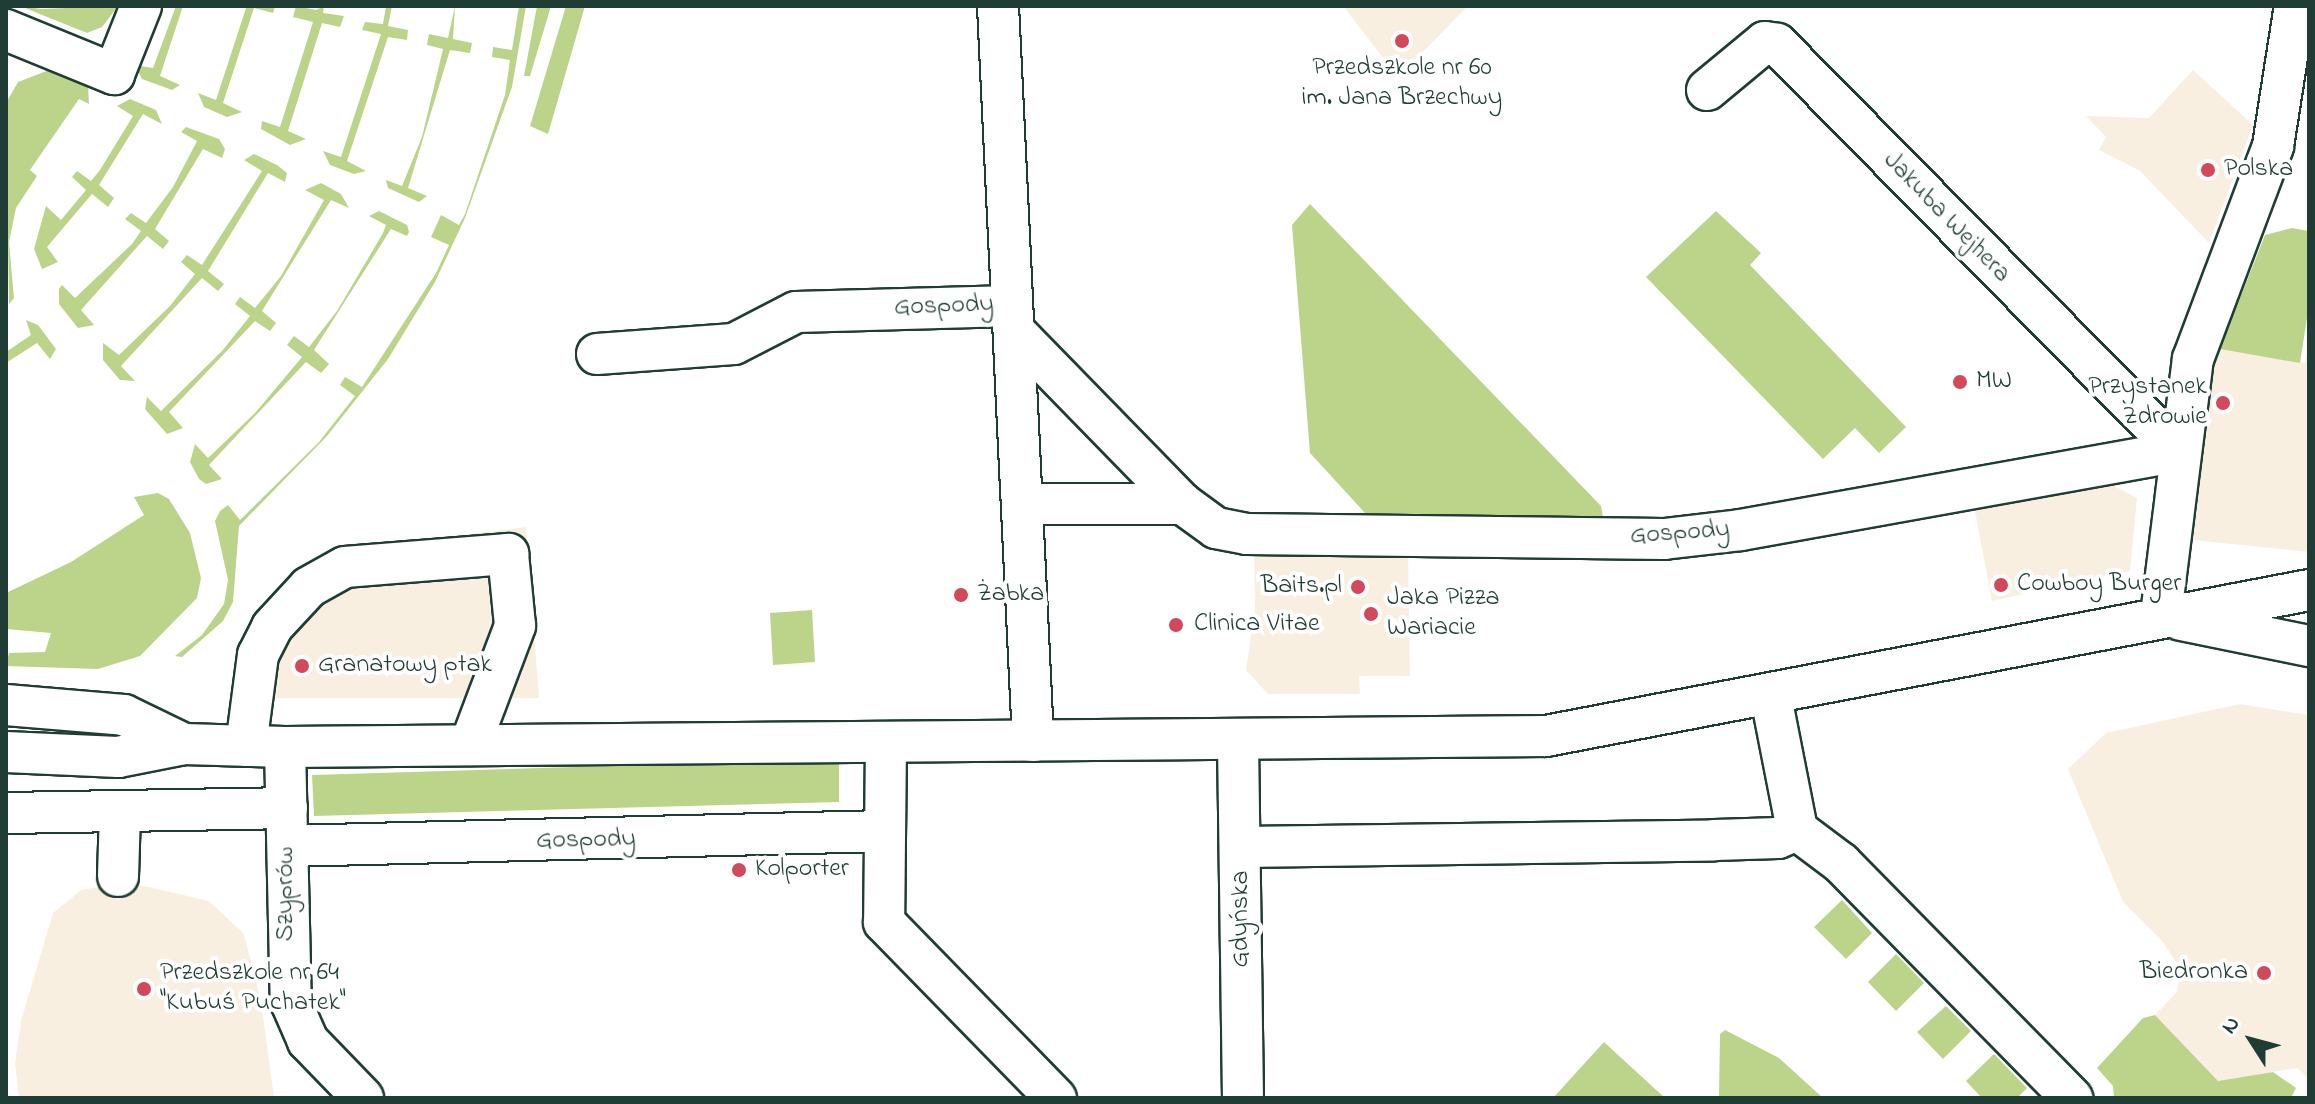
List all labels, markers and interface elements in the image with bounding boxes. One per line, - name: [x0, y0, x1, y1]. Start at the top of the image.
- marker: Przedszkole nr 60 im. Jana Brzechwy: [1393, 32, 1411, 50]
- place label: Przedszkole nr 60 im. Jana Brzechwy: [1302, 53, 1502, 114]
- street label: Jakuba Wejhera: [1876, 146, 2016, 290]
- place label: Polska: [2224, 154, 2293, 186]
- marker: Polska: [2199, 161, 2217, 179]
- street label: Gospody: [894, 290, 994, 324]
- place label: MW: [1976, 366, 2012, 398]
- place label: Przystanek Zdrowie: [2088, 372, 2207, 434]
- marker: MW: [1951, 373, 1969, 391]
- marker: Przystanek Zdrowie: [2214, 394, 2232, 412]
- street label: Gospody: [1629, 515, 1731, 553]
- place label: Cowboy Burger: [2017, 569, 2181, 601]
- place label: Baits.pl: [1261, 571, 1342, 603]
- marker: Cowboy Burger: [1992, 576, 2010, 594]
- marker: Baits.pl: [1349, 578, 1367, 596]
- place label: Żabka: [977, 579, 1044, 611]
- place label: Jaka Pizza Wariacie: [1387, 583, 1500, 644]
- marker: Żabka: [952, 586, 970, 604]
- marker: Jaka Pizza Wariacie: [1362, 605, 1380, 623]
- place label: Clinica Vitae: [1194, 609, 1320, 641]
- marker: Clinica Vitae: [1165, 614, 1187, 636]
- place label: Granatowy ptak: [318, 650, 492, 682]
- marker: Granatowy ptak: [293, 657, 311, 675]
- street label: Gospody: [536, 825, 636, 857]
- street label: Szyprów: [271, 847, 303, 941]
- place label: Kolporter: [755, 854, 849, 886]
- marker: Kolporter: [730, 861, 748, 879]
- street label: Gdyńska: [1226, 871, 1258, 967]
- place label: Biedronka: [2140, 957, 2248, 989]
- place label: Przedszkole nr 64 "Kubuś Puchatek": [160, 958, 346, 1020]
- marker: Biedronka: [2255, 964, 2273, 982]
- marker: Przedszkole nr 64 "Kubuś Puchatek": [135, 980, 153, 998]
- north arrow: [2211, 1000, 2291, 1080]
- text: N: [2214, 1010, 2249, 1041]

